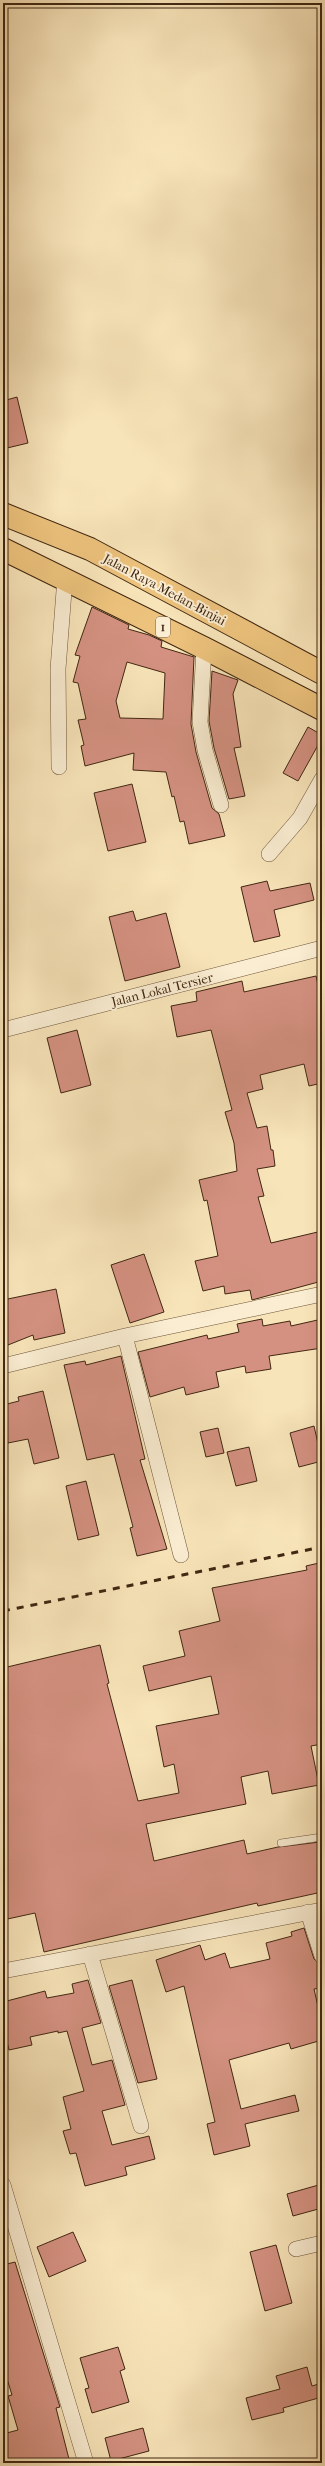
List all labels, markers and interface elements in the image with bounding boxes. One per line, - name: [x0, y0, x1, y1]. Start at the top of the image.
- street label: Jalan Raya Medan-Binjai: [100, 550, 229, 628]
- road number: 1: [156, 617, 170, 637]
- street label: Jalan Lokal Tersier: [109, 969, 215, 1010]

